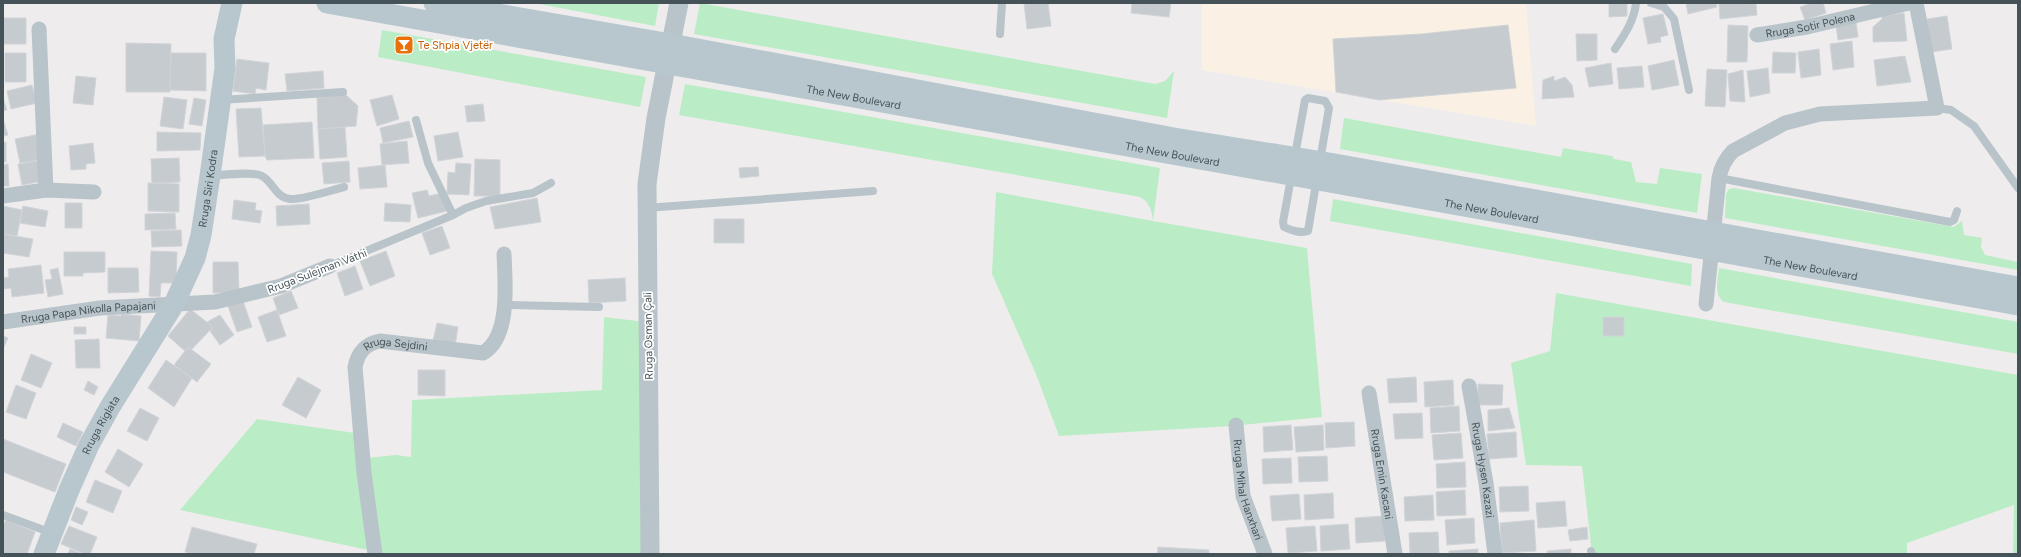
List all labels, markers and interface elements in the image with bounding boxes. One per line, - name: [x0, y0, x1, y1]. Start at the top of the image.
- street label: Rruga Sotir Polena: [1765, 10, 1856, 41]
- bar icon: Te Shpia Vjetër: [393, 34, 415, 56]
- place label: Te Shpia Vjetër: [418, 39, 493, 52]
- street label: The New Boulevard: [805, 83, 902, 112]
- street label: The New Boulevard: [1124, 140, 1221, 169]
- street label: Rruga Siri Kodra: [196, 149, 221, 228]
- street label: The New Boulevard: [1443, 197, 1540, 226]
- street label: Rruga Sulejman Vathi: [266, 247, 369, 296]
- street label: The New Boulevard: [1762, 254, 1859, 283]
- street label: Rruga Osman Çali: [641, 292, 656, 380]
- street label: Rruga Papa Nikolla Papajani: [20, 299, 156, 326]
- street label: Rruga Sejdini: [361, 335, 428, 354]
- street label: Rruga Riglata: [80, 393, 122, 457]
- street label: Rruga Hysen Kazazi: [1468, 421, 1496, 519]
- street label: Rruga Emin Kacani: [1368, 428, 1395, 520]
- street label: Rruga Mihal Hanxhari: [1230, 439, 1265, 542]

